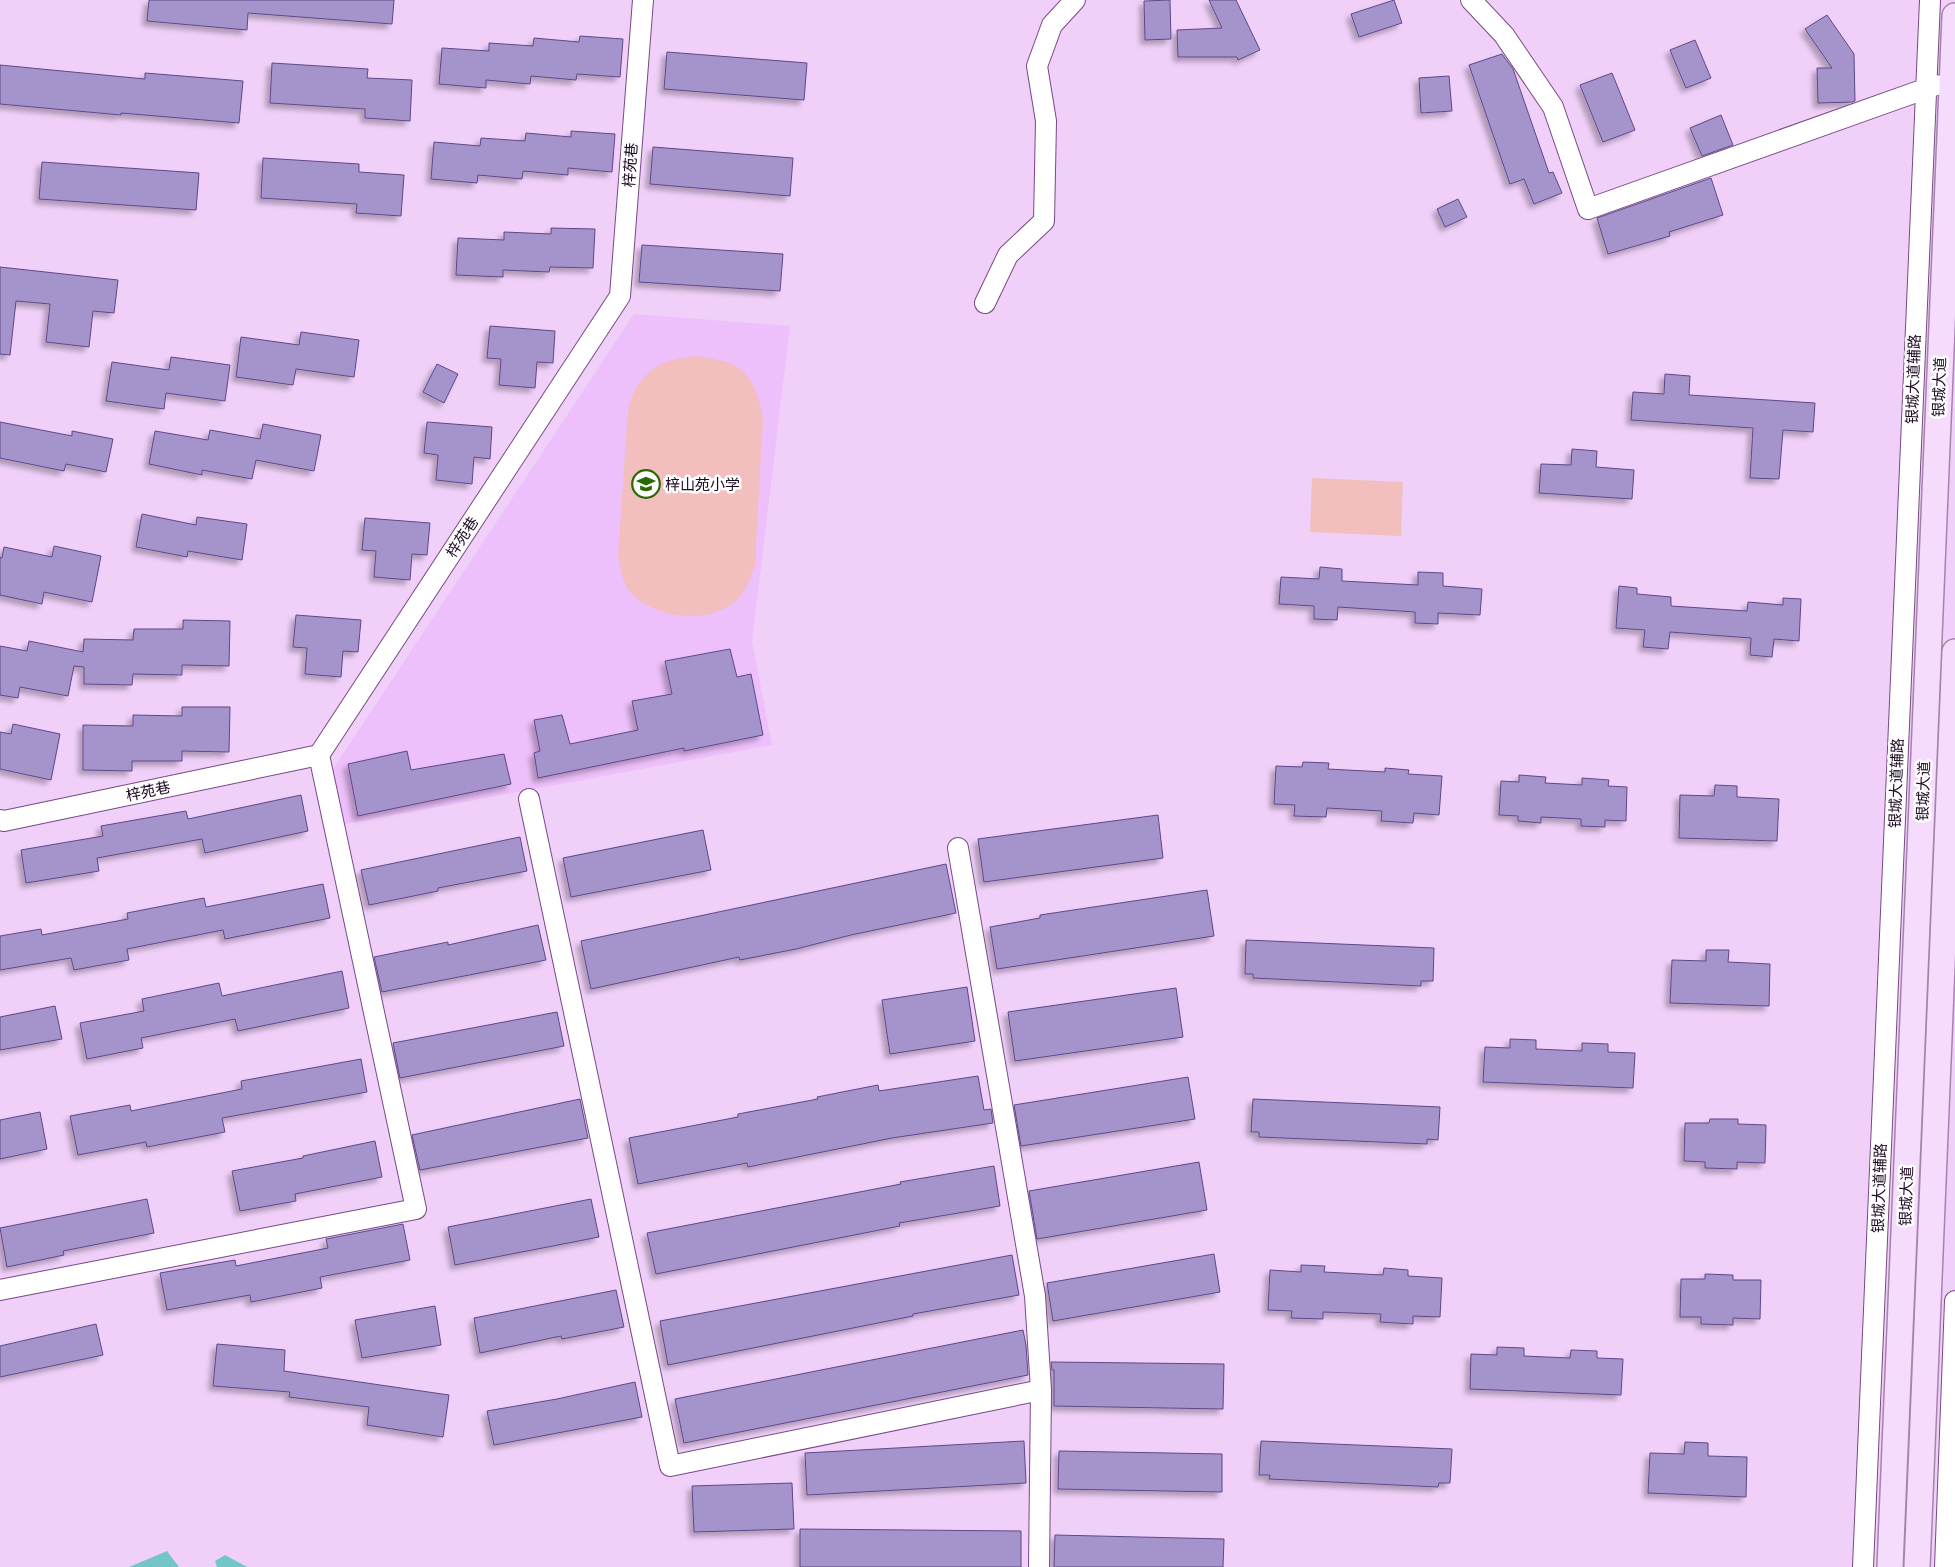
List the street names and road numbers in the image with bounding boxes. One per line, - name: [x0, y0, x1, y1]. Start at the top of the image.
- street label: 梓苑巷: [619, 142, 641, 188]
- street label: 银城大道辅路: [1902, 334, 1924, 424]
- street label: 银城大道: [1928, 357, 1950, 417]
- street label: 梓苑巷: [442, 513, 482, 561]
- street label: 银城大道辅路: [1885, 738, 1907, 828]
- street label: 银城大道: [1912, 761, 1934, 821]
- street label: 梓苑巷: [124, 777, 172, 805]
- street label: 银城大道辅路: [1868, 1143, 1890, 1233]
- street label: 银城大道: [1895, 1166, 1917, 1226]

